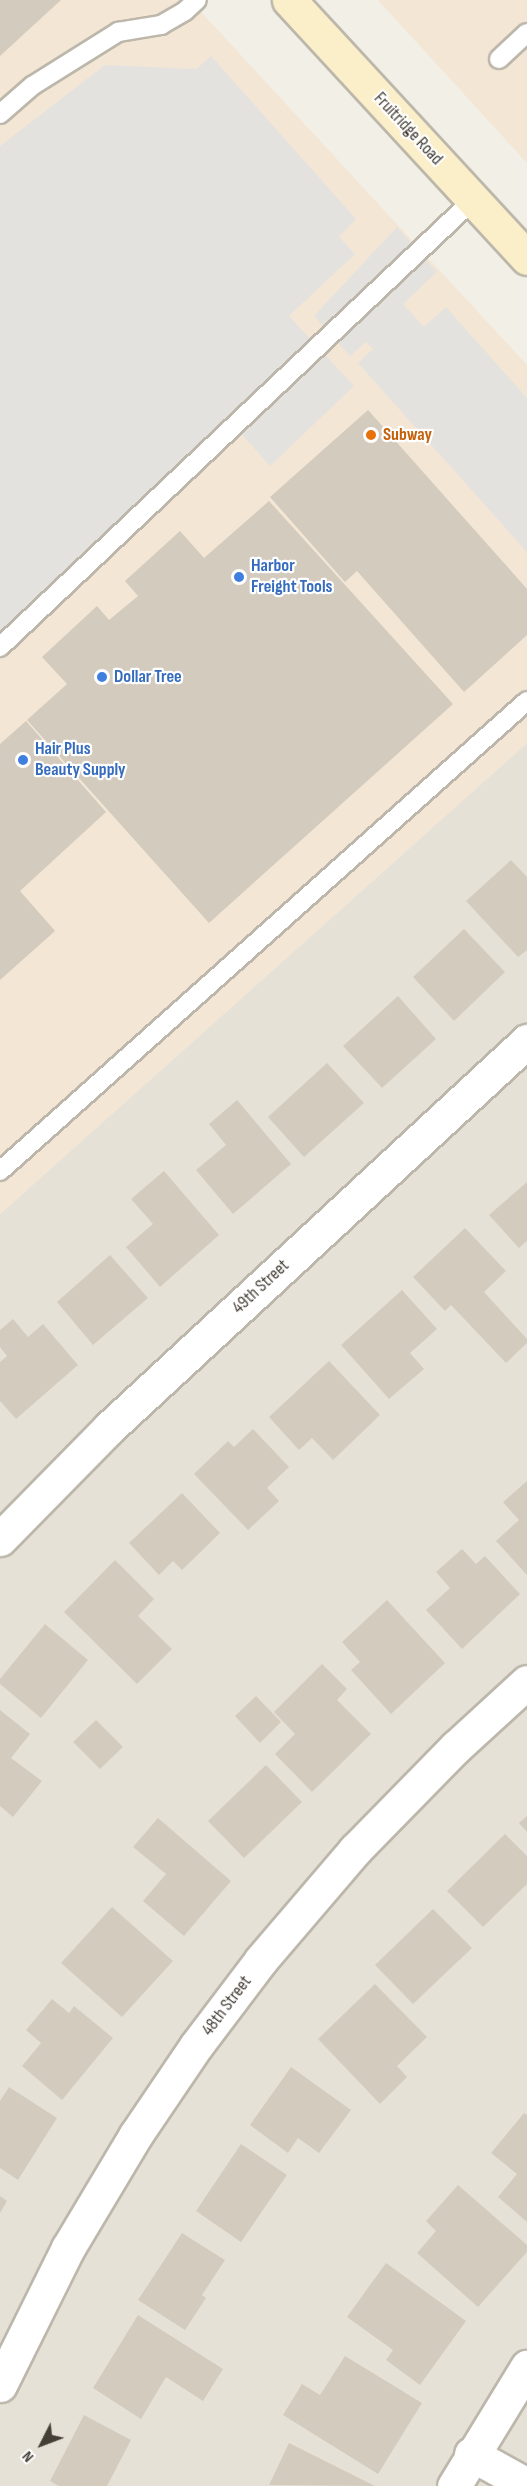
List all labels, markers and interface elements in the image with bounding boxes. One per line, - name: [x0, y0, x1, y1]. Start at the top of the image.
- street label: Fruitridge Road: [369, 88, 447, 170]
- place label: Subway: [383, 424, 432, 446]
- marker: Subway: [364, 428, 378, 442]
- place label: Harbor Freight Tools: [251, 556, 332, 598]
- marker: Harbor Freight Tools: [232, 570, 246, 584]
- place label: Dollar Tree: [114, 666, 182, 688]
- marker: Dollar Tree: [95, 670, 109, 684]
- place label: Hair Plus Beauty Supply: [35, 739, 126, 782]
- marker: Hair Plus Beauty Supply: [16, 753, 30, 767]
- street label: 49th Street: [228, 1255, 294, 1319]
- street label: 48th Street: [197, 1972, 257, 2040]
- north arrow: [12, 2414, 72, 2474]
- text: N: [18, 2447, 38, 2466]

